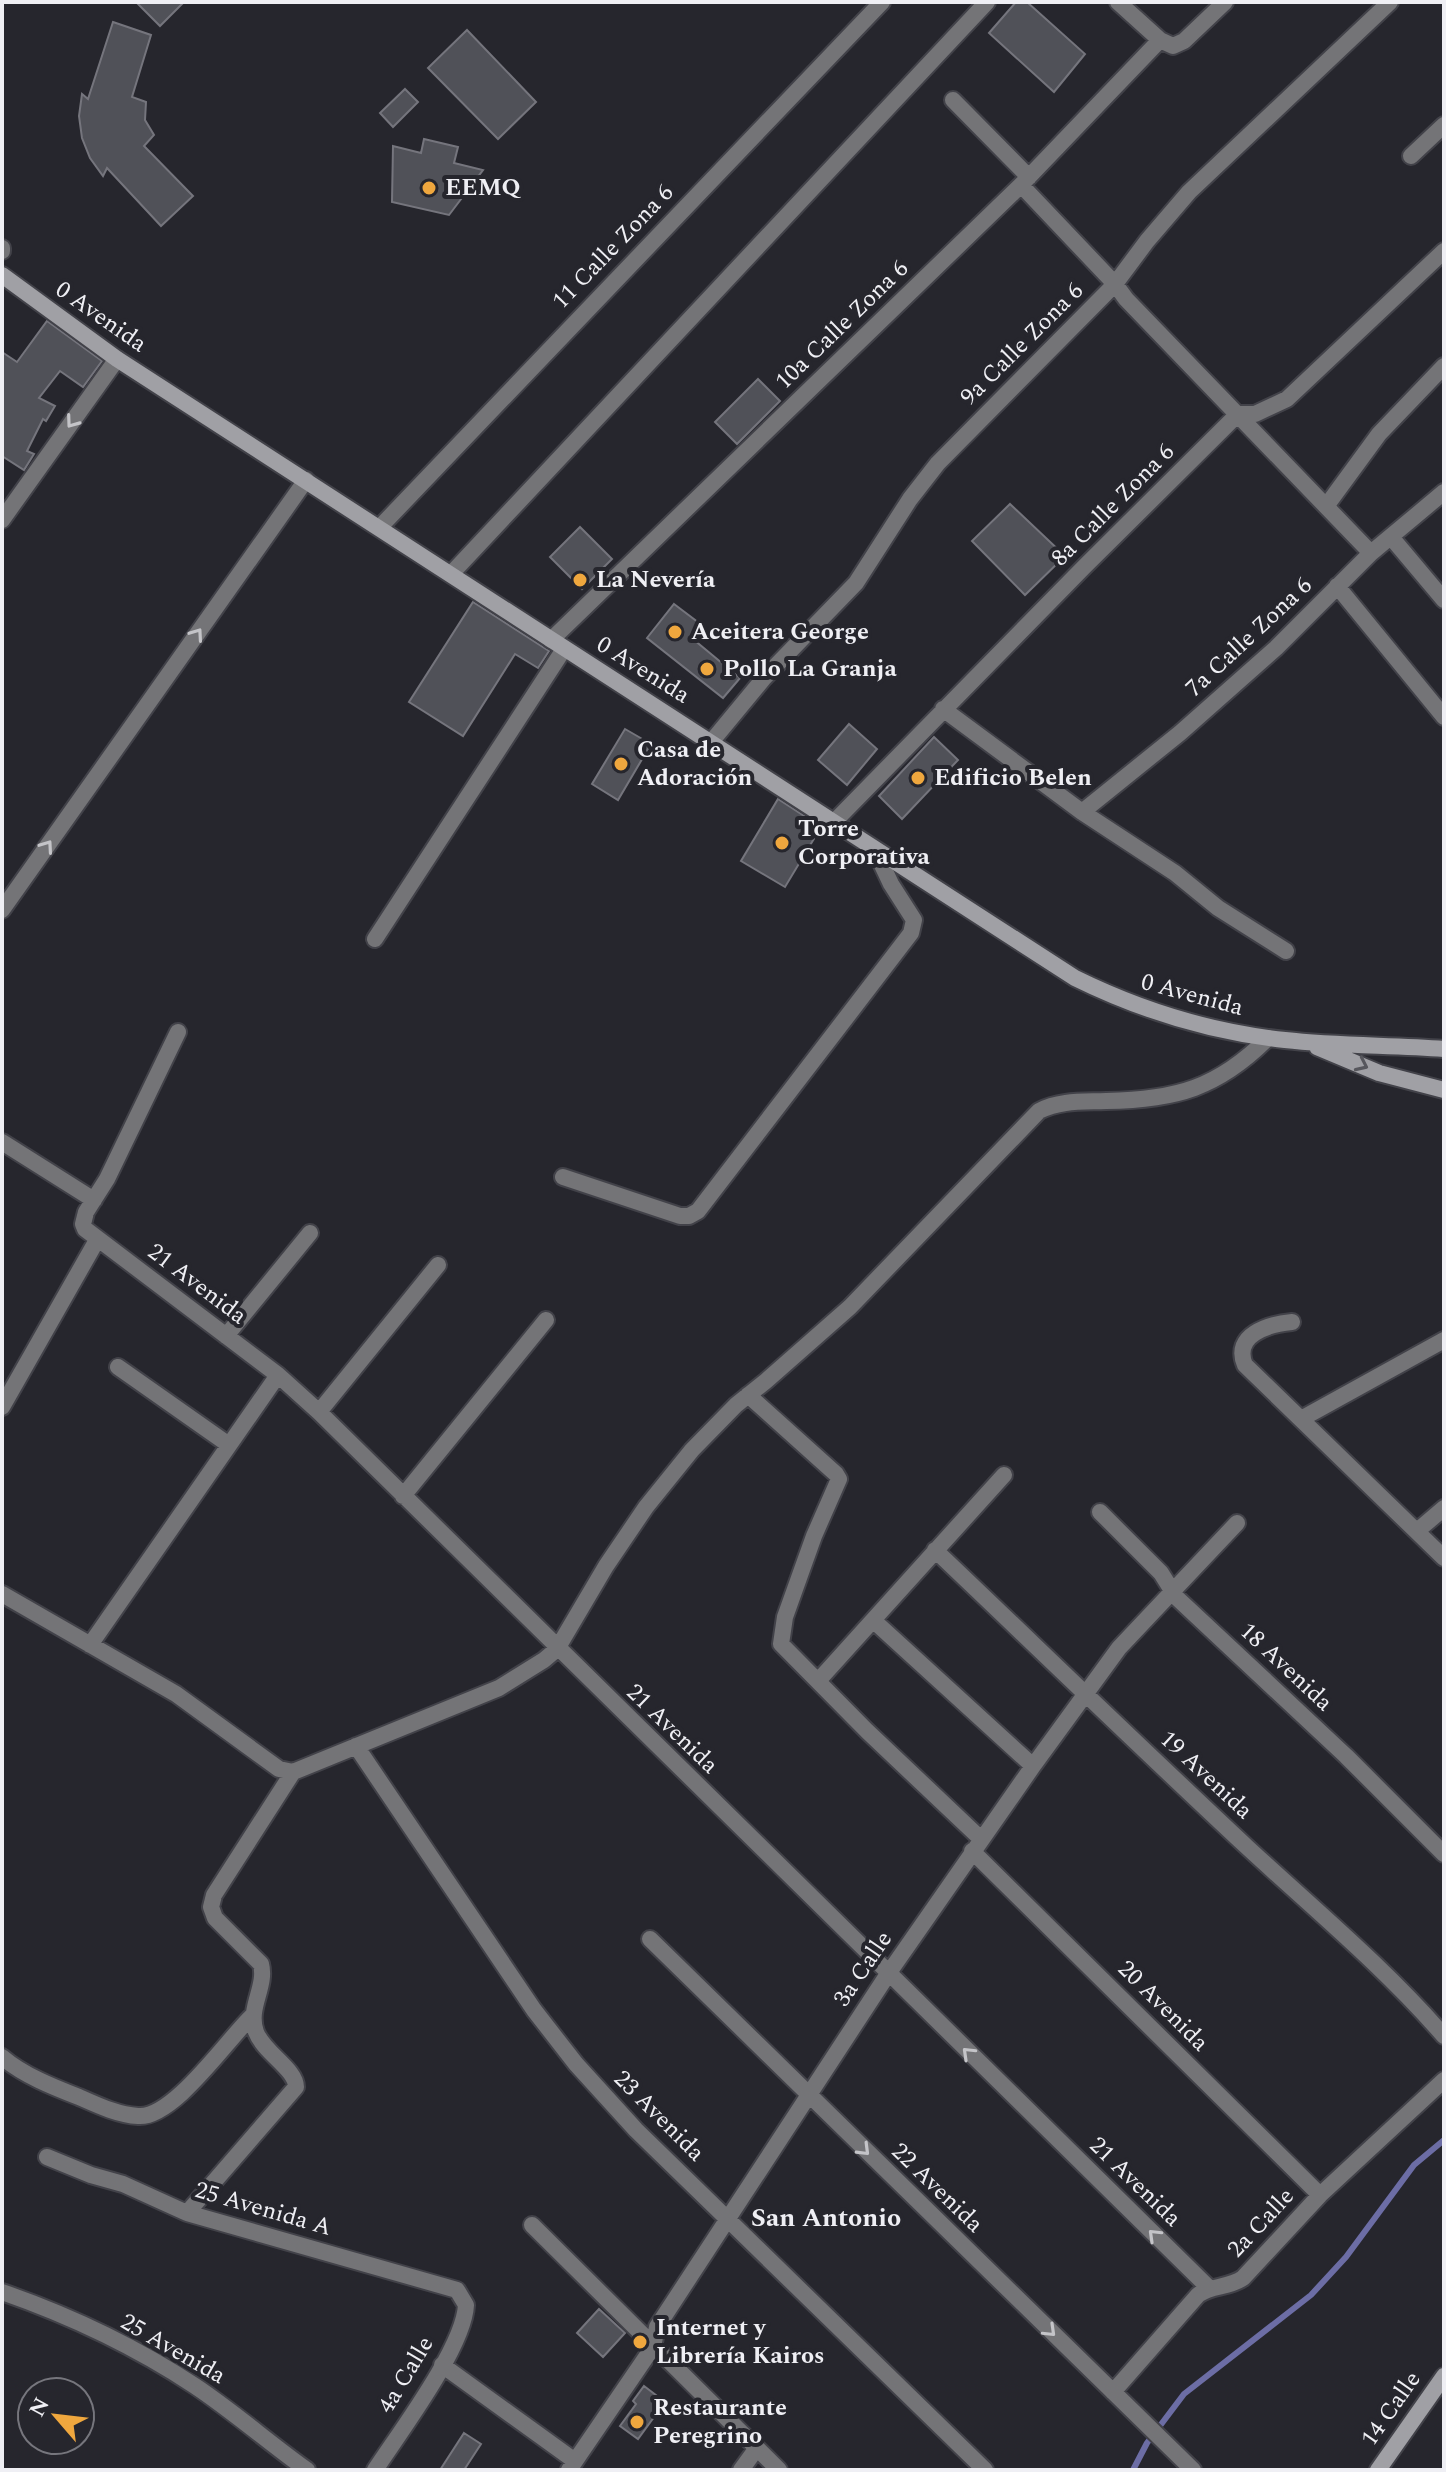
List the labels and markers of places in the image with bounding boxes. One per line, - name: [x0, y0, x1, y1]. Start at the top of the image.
- place label: EEMQ: [445, 170, 522, 206]
- marker: EEMQ: [420, 179, 438, 197]
- place label: La Nevería: [596, 562, 716, 598]
- marker: La Nevería: [571, 571, 589, 589]
- place label: Aceitera George: [691, 614, 869, 650]
- marker: Aceitera George: [666, 623, 684, 641]
- place label: Pollo La Granja: [723, 651, 897, 687]
- marker: Pollo La Granja: [698, 660, 716, 678]
- place label: Casa de Adoración: [637, 732, 753, 796]
- marker: Casa de Adoración: [612, 755, 630, 773]
- place label: Edificio Belen: [934, 760, 1092, 796]
- marker: Edificio Belen: [909, 769, 927, 787]
- place label: Torre Corporativa: [798, 811, 930, 875]
- marker: Torre Corporativa: [773, 834, 791, 852]
- place label: Internet y Librería Kairos: [656, 2310, 825, 2374]
- marker: Internet y Librería Kairos: [631, 2333, 649, 2351]
- place label: Restaurante Peregrino: [653, 2390, 787, 2454]
- marker: Restaurante Peregrino: [628, 2413, 646, 2431]

